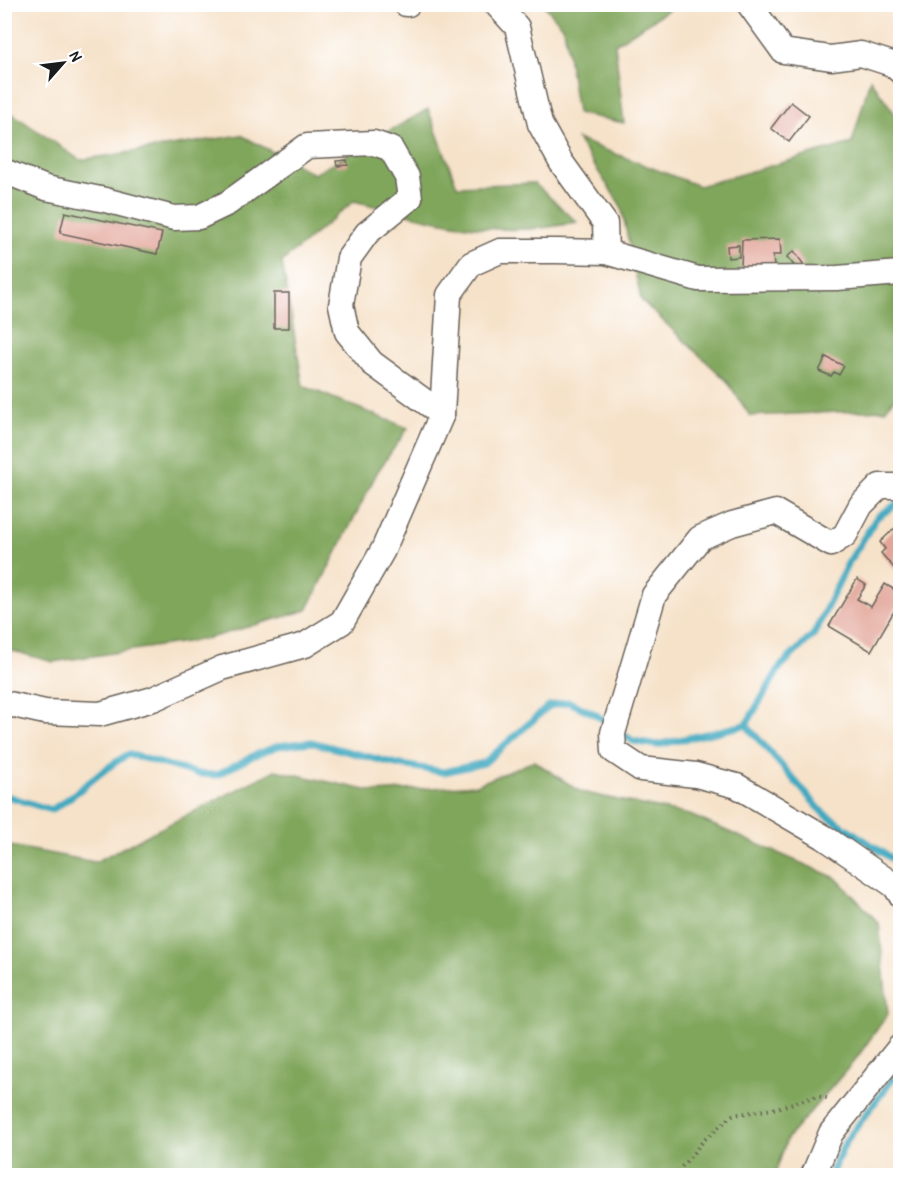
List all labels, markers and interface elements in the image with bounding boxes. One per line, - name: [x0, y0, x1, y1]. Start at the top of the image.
- north arrow: [33, 33, 93, 93]
- text: N: [65, 47, 88, 65]

